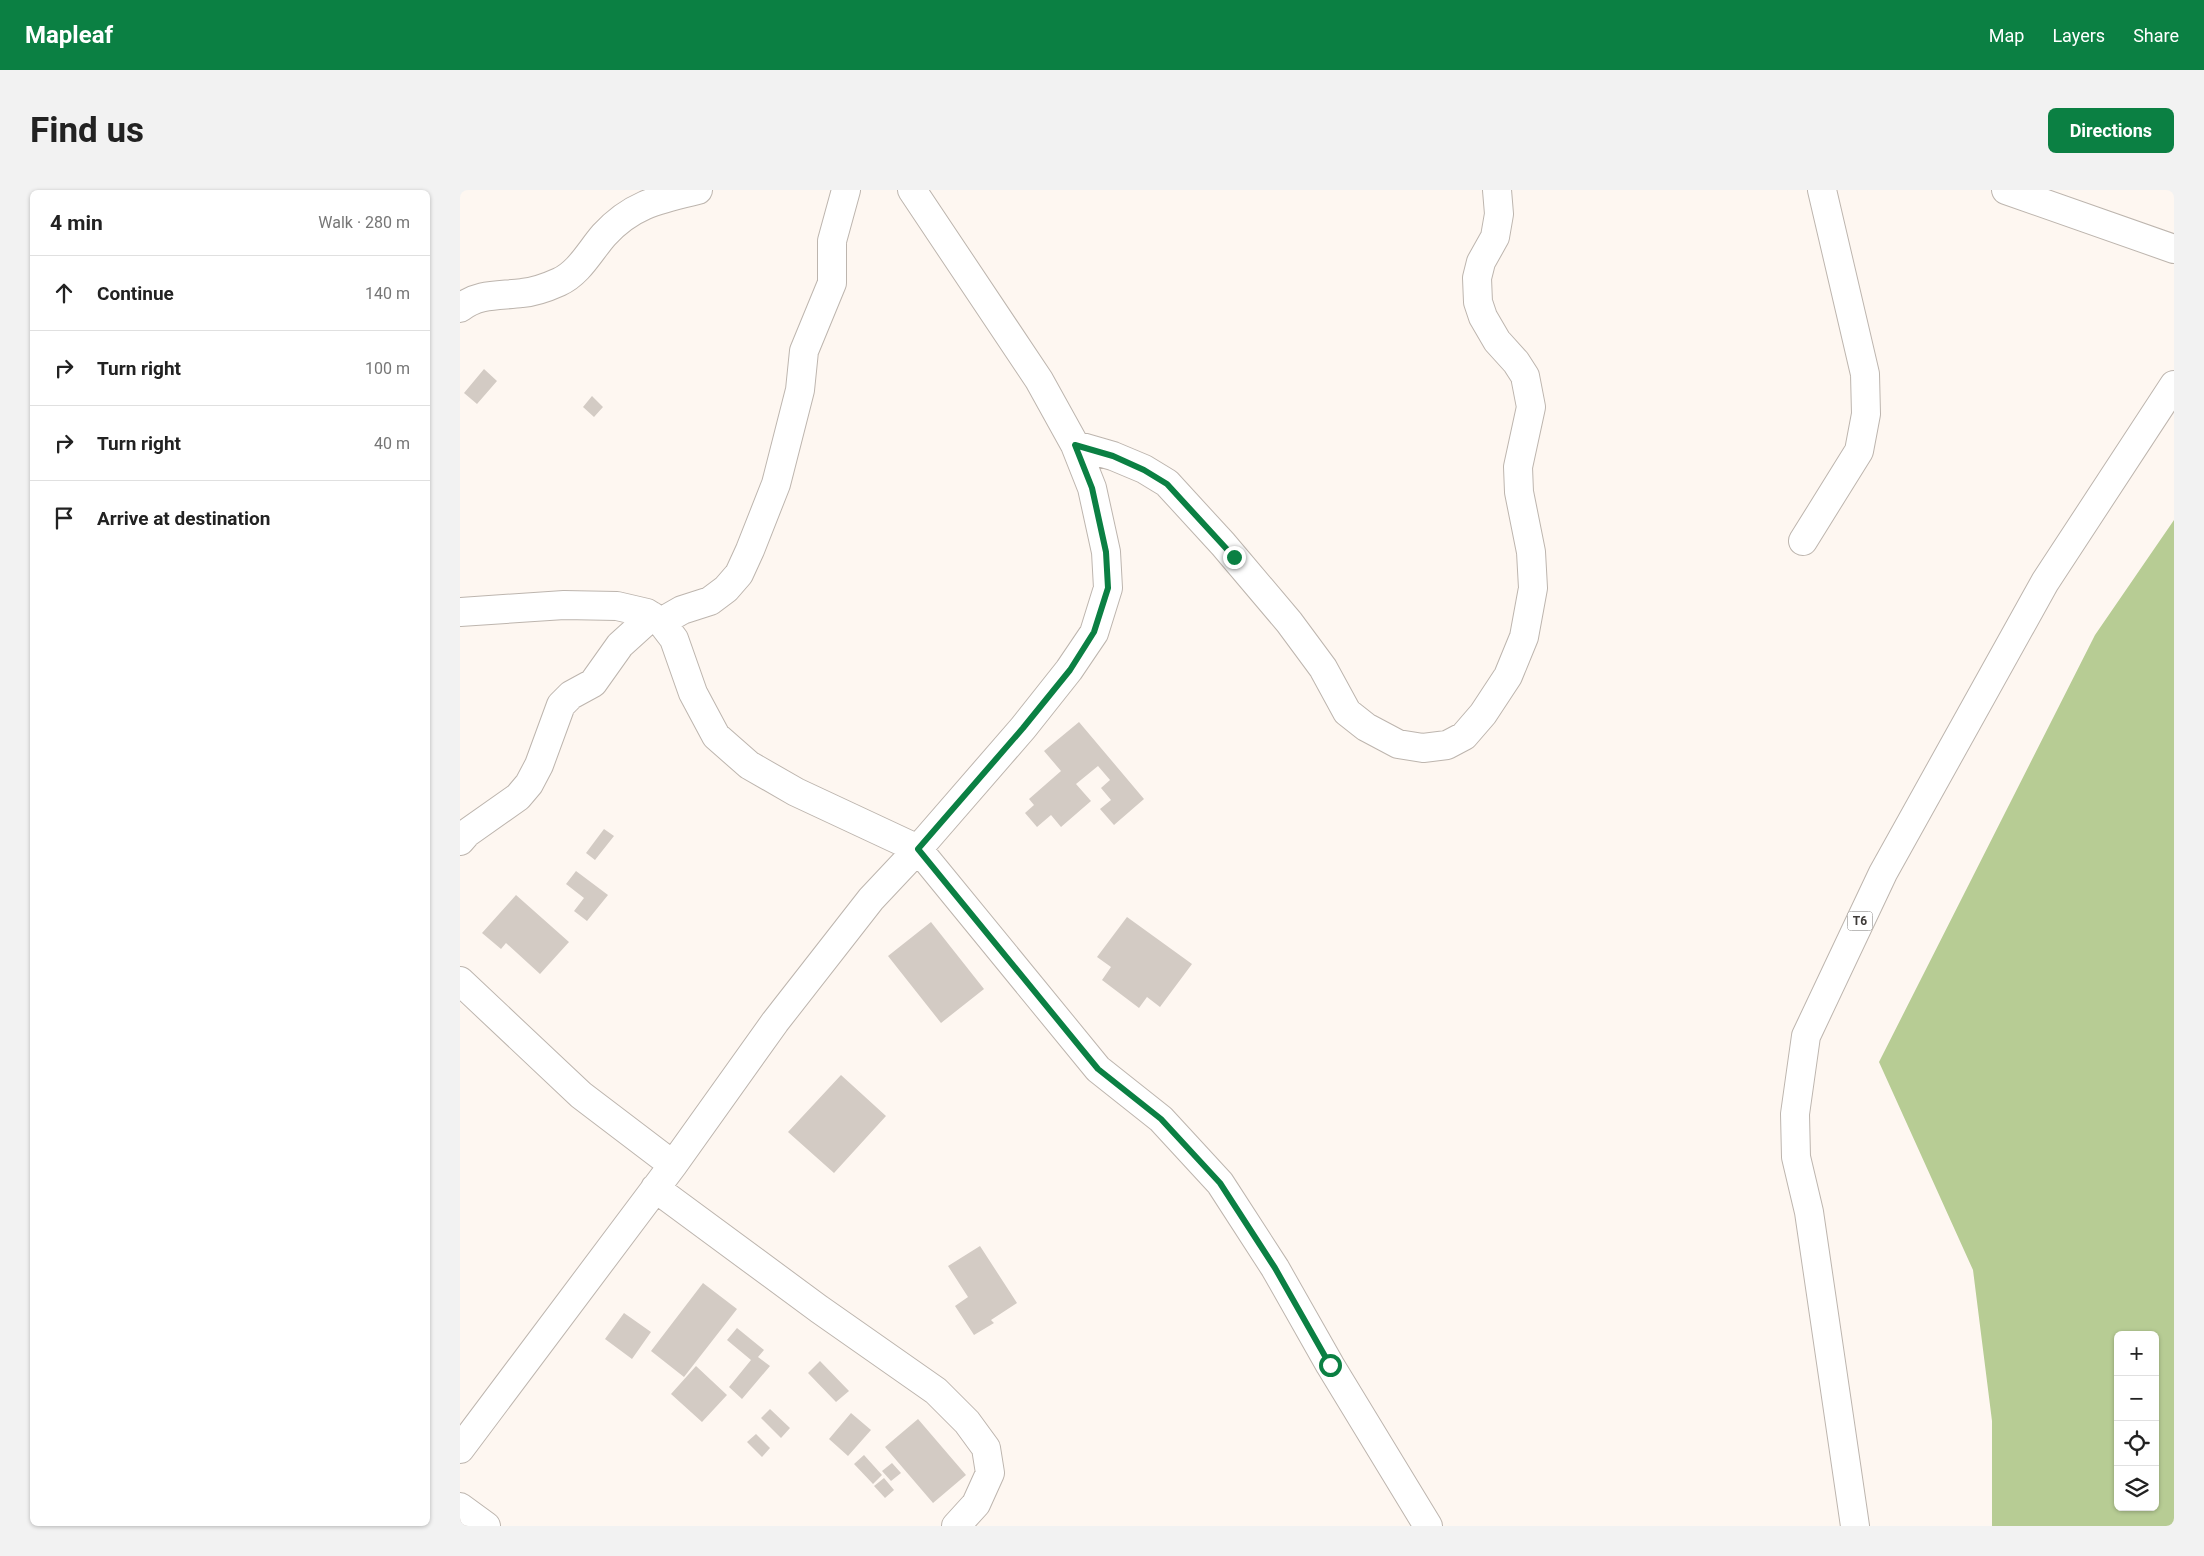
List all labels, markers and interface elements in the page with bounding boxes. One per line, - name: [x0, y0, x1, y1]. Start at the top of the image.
- text: Mapleaf: [25, 21, 113, 49]
- text: Map: [1989, 25, 2024, 46]
- text: Layers: [2052, 25, 2105, 46]
- text: Share: [2133, 25, 2179, 46]
- button: Directions: [2048, 108, 2174, 153]
- text: Find us: [30, 110, 144, 151]
- text: 4 min: [50, 211, 103, 235]
- text: Walk · 280 m: [318, 213, 410, 232]
- icon: ahead: [50, 279, 78, 307]
- text: Continue: [97, 282, 174, 305]
- text: 140 m: [365, 284, 410, 303]
- icon: right: [50, 354, 78, 382]
- text: Turn right: [97, 357, 181, 380]
- text: 100 m: [365, 359, 410, 378]
- icon: right: [50, 429, 78, 457]
- text: Turn right: [97, 432, 181, 455]
- text: 40 m: [374, 434, 410, 453]
- icon: arrive: [50, 504, 78, 532]
- text: Arrive at destination: [97, 507, 270, 530]
- route end: [1223, 546, 1246, 569]
- road number: T6: [1848, 911, 1872, 930]
- map controls: [2114, 1331, 2159, 1511]
- button: +: [2114, 1331, 2159, 1376]
- route start: [1319, 1354, 1342, 1377]
- button: −: [2114, 1376, 2159, 1421]
- button: locate: [2114, 1421, 2159, 1466]
- button: layers: [2114, 1466, 2159, 1511]

